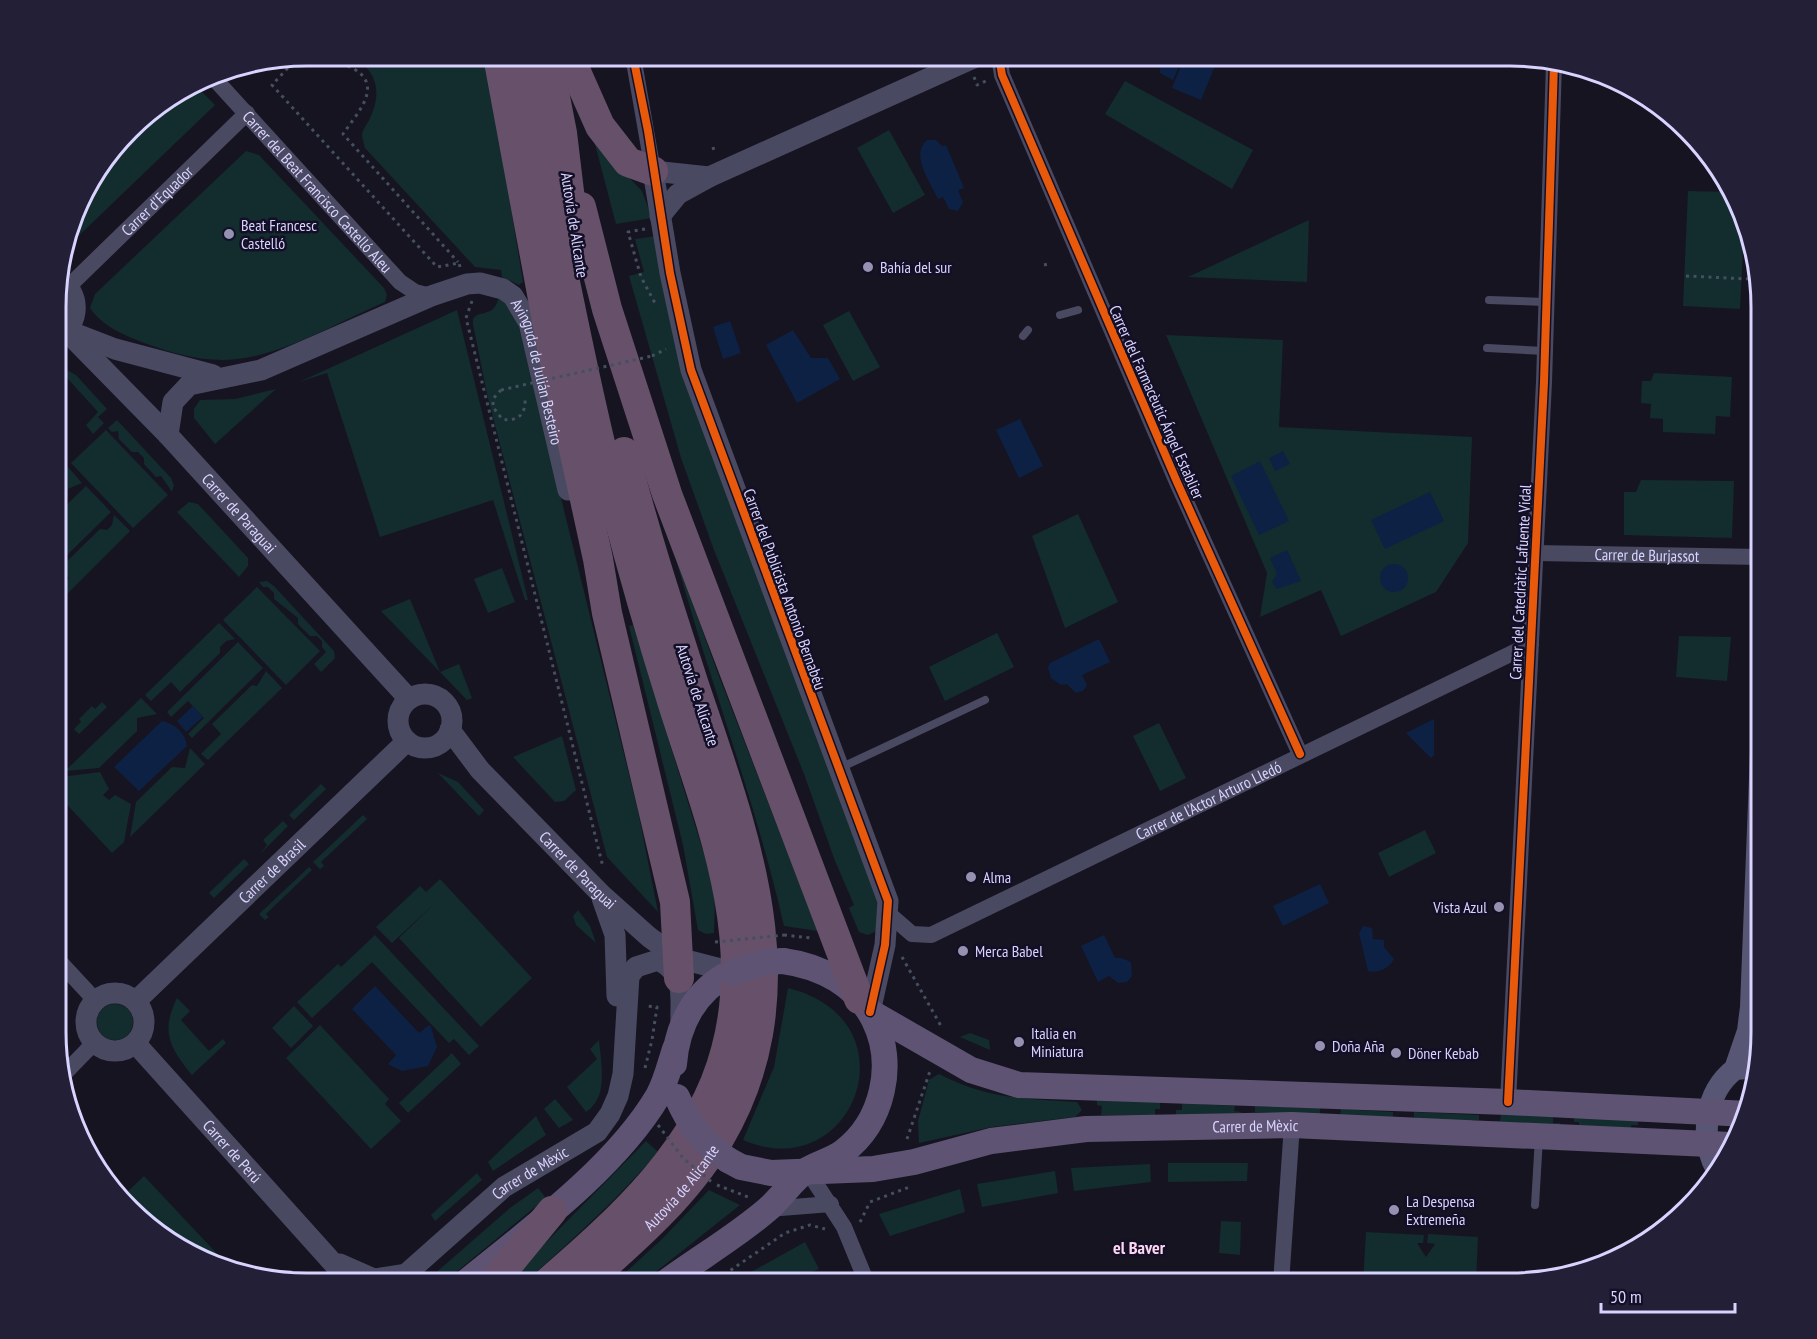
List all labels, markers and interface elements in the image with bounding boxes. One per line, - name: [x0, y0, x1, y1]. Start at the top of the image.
- street label: Carrer del Beat Francisco Castelló Aleu: [238, 106, 397, 277]
- street label: Carrer d'Equador: [117, 161, 197, 240]
- street label: Autovía de Alicante: [557, 171, 593, 279]
- place label: Beat Francesc Castelló: [241, 215, 317, 253]
- marker: Beat Francesc Castelló: [222, 227, 236, 241]
- place label: Bahía del sur: [880, 257, 952, 277]
- marker: Bahía del sur: [861, 260, 875, 274]
- street label: Avinguda de Julián Besteiro: [507, 295, 567, 447]
- street label: Carrer del Farmacèutic Ángel Establier: [1105, 302, 1209, 503]
- street label: Carrer de Paraguai: [198, 469, 281, 557]
- street label: Carrer del Catedràtic Lafuente Vidal: [1505, 484, 1535, 680]
- street label: Carrer del Publicista Antonio Bernabéu: [739, 486, 831, 692]
- street label: Carrer de Burjassot: [1595, 544, 1700, 566]
- street label: Autovía de Alicante: [672, 641, 724, 749]
- street label: Carrer de l'Actor Arturo Lledó: [1132, 757, 1285, 844]
- street label: Carrer de Paraguai: [535, 827, 621, 913]
- street label: Carrer de Brasil: [234, 834, 309, 907]
- place label: Alma: [983, 867, 1011, 887]
- marker: Alma: [964, 870, 978, 884]
- place label: Vista Azul: [1432, 897, 1487, 917]
- marker: Vista Azul: [1492, 900, 1506, 914]
- place label: Merca Babel: [975, 941, 1043, 961]
- marker: Merca Babel: [956, 944, 970, 958]
- place label: Italia en Miniatura: [1031, 1023, 1084, 1061]
- marker: Italia en Miniatura: [1012, 1035, 1026, 1049]
- place label: Doña Aña: [1332, 1036, 1385, 1056]
- marker: Doña Aña: [1313, 1039, 1327, 1053]
- place label: Döner Kebab: [1408, 1043, 1479, 1063]
- marker: Döner Kebab: [1389, 1046, 1403, 1060]
- street label: Carrer de Perú: [199, 1115, 266, 1187]
- street label: Carrer de Mèxic: [1212, 1115, 1299, 1137]
- street label: Carrer de Mèxic: [487, 1141, 572, 1203]
- street label: Autovía de Alicante: [639, 1141, 723, 1235]
- place label: La Despensa Extremeña: [1406, 1191, 1475, 1229]
- marker: La Despensa Extremeña: [1387, 1203, 1401, 1217]
- district label: el Baver: [1113, 1236, 1166, 1259]
- scale bar: [1601, 1276, 1734, 1314]
- text: 50 m: [1610, 1285, 1642, 1308]

